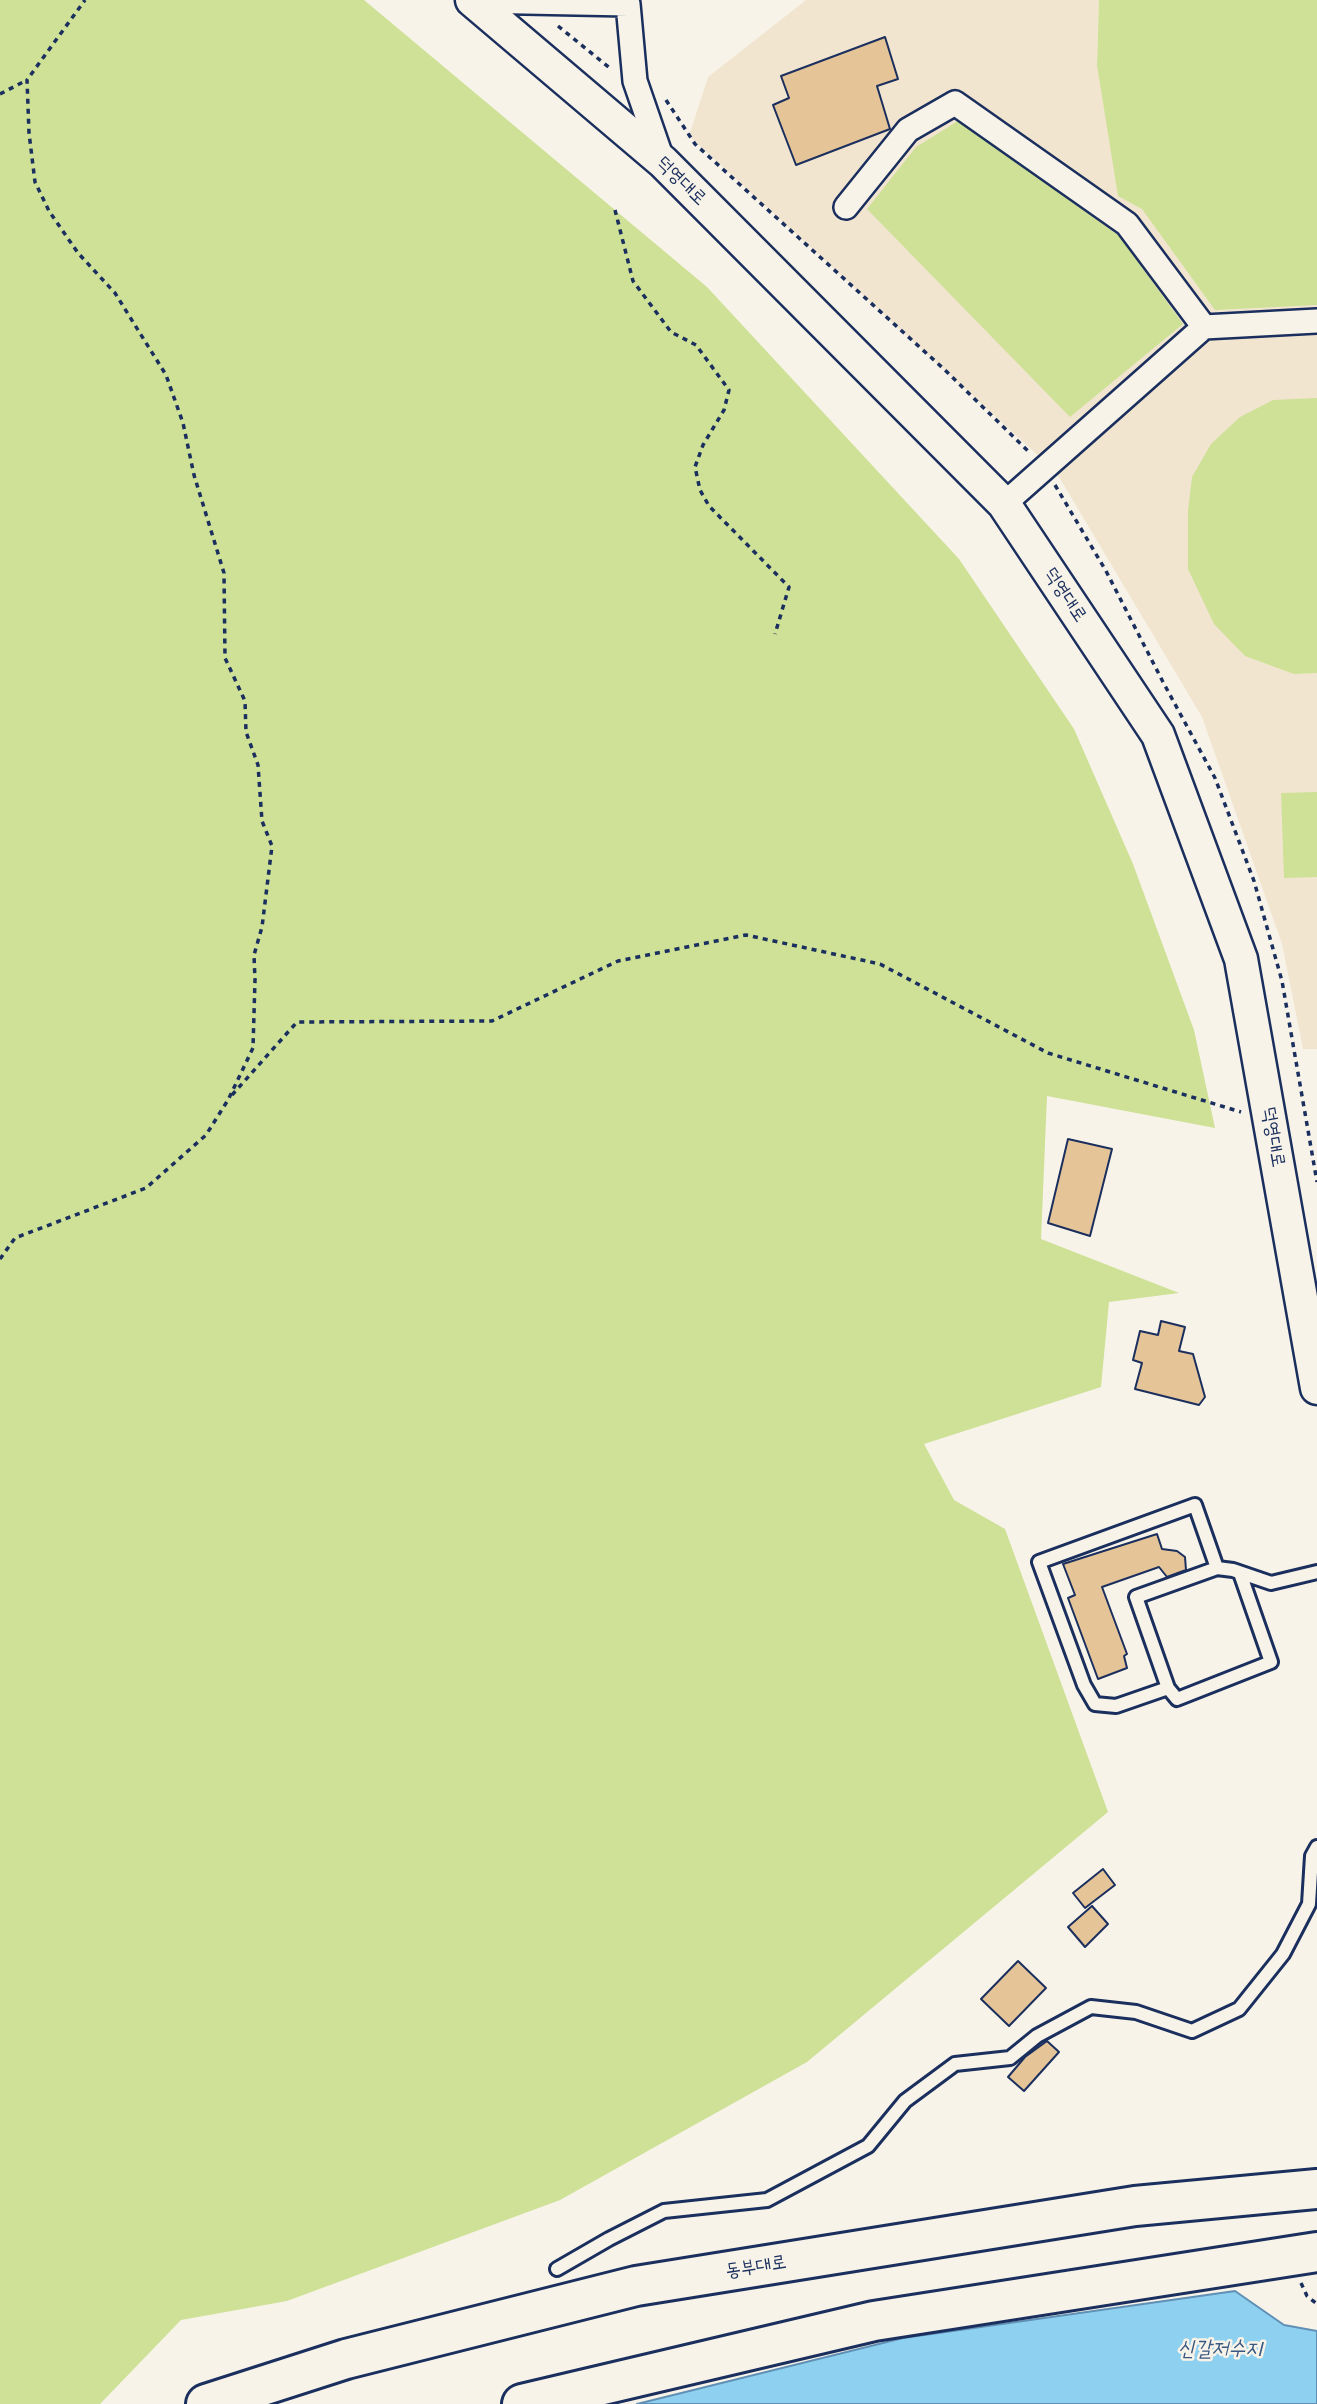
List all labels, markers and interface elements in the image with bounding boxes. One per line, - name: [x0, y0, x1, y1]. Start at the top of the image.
- street label: 덕영대로: [651, 152, 711, 210]
- street label: 덕영대로: [1038, 563, 1092, 627]
- street label: 덕영대로: [1256, 1105, 1290, 1169]
- street label: 동부대로: [724, 2251, 788, 2283]
- water label: 신갈저수지: [1178, 2336, 1262, 2362]

